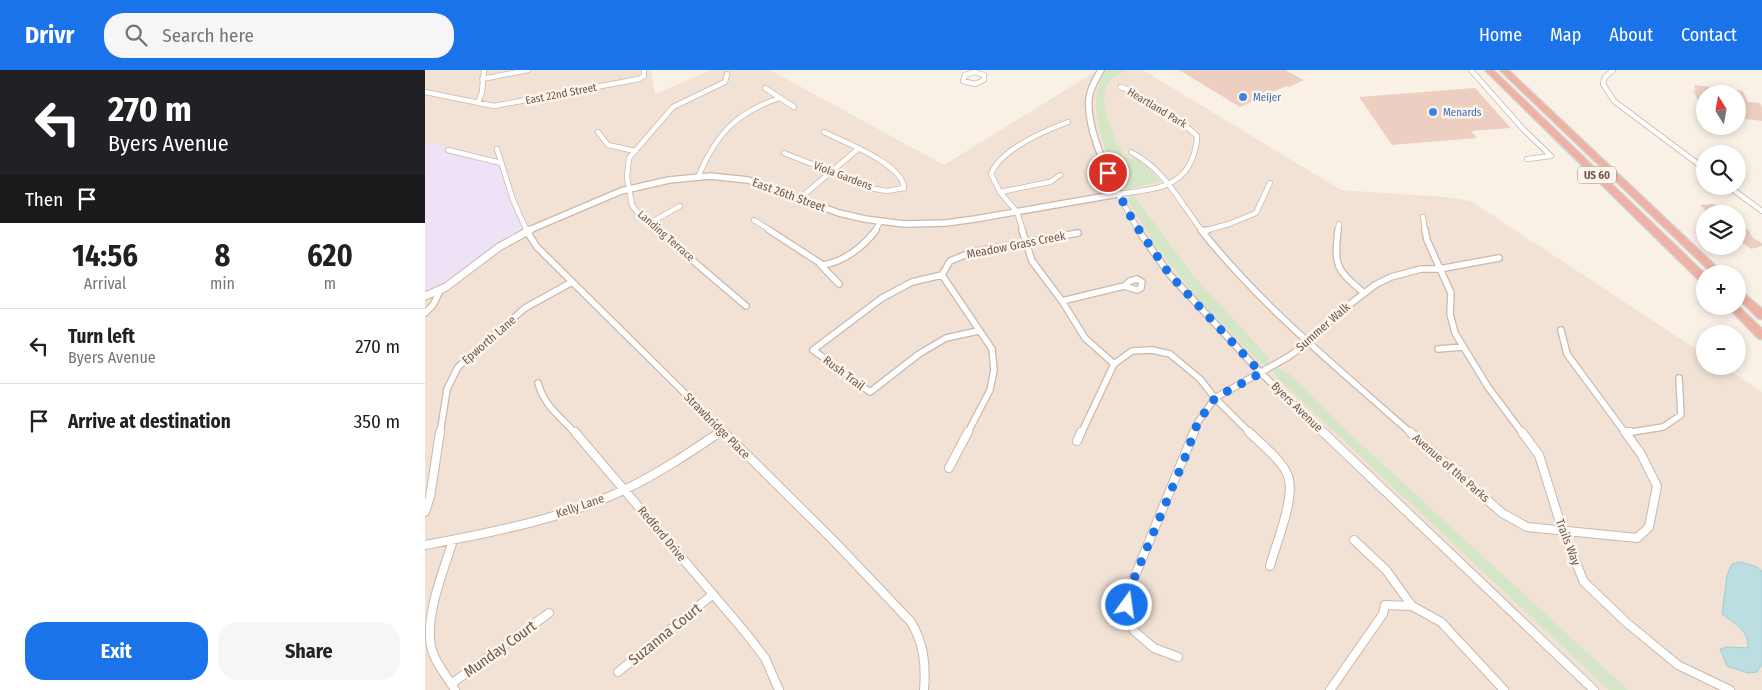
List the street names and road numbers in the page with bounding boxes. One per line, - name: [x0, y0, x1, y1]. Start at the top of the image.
- street label: East 22nd Street: [524, 81, 598, 107]
- street label: Heartland Park: [1125, 85, 1190, 131]
- street label: Viola Gardens: [812, 159, 875, 193]
- road number: US 60: [1578, 166, 1616, 184]
- street label: East 26th Street: [750, 175, 828, 215]
- street label: Landing Terrace: [635, 208, 697, 264]
- street label: Meadow Grass Creek: [965, 228, 1067, 261]
- street label: Summer Walk: [1293, 300, 1353, 354]
- street label: Epworth Lane: [459, 313, 519, 367]
- street label: Rush Trail: [821, 353, 867, 393]
- street label: Byers Avenue: [1268, 379, 1326, 435]
- street label: Strawbridge Place: [681, 390, 753, 462]
- street label: Avenue of the Parks: [1410, 431, 1492, 505]
- street label: Kelly Lane: [554, 491, 606, 521]
- street label: Redford Drive: [635, 504, 689, 564]
- street label: Trails Way: [1553, 517, 1583, 568]
- street label: Suzanna Court: [625, 599, 705, 669]
- street label: Munday Court: [460, 617, 540, 681]

